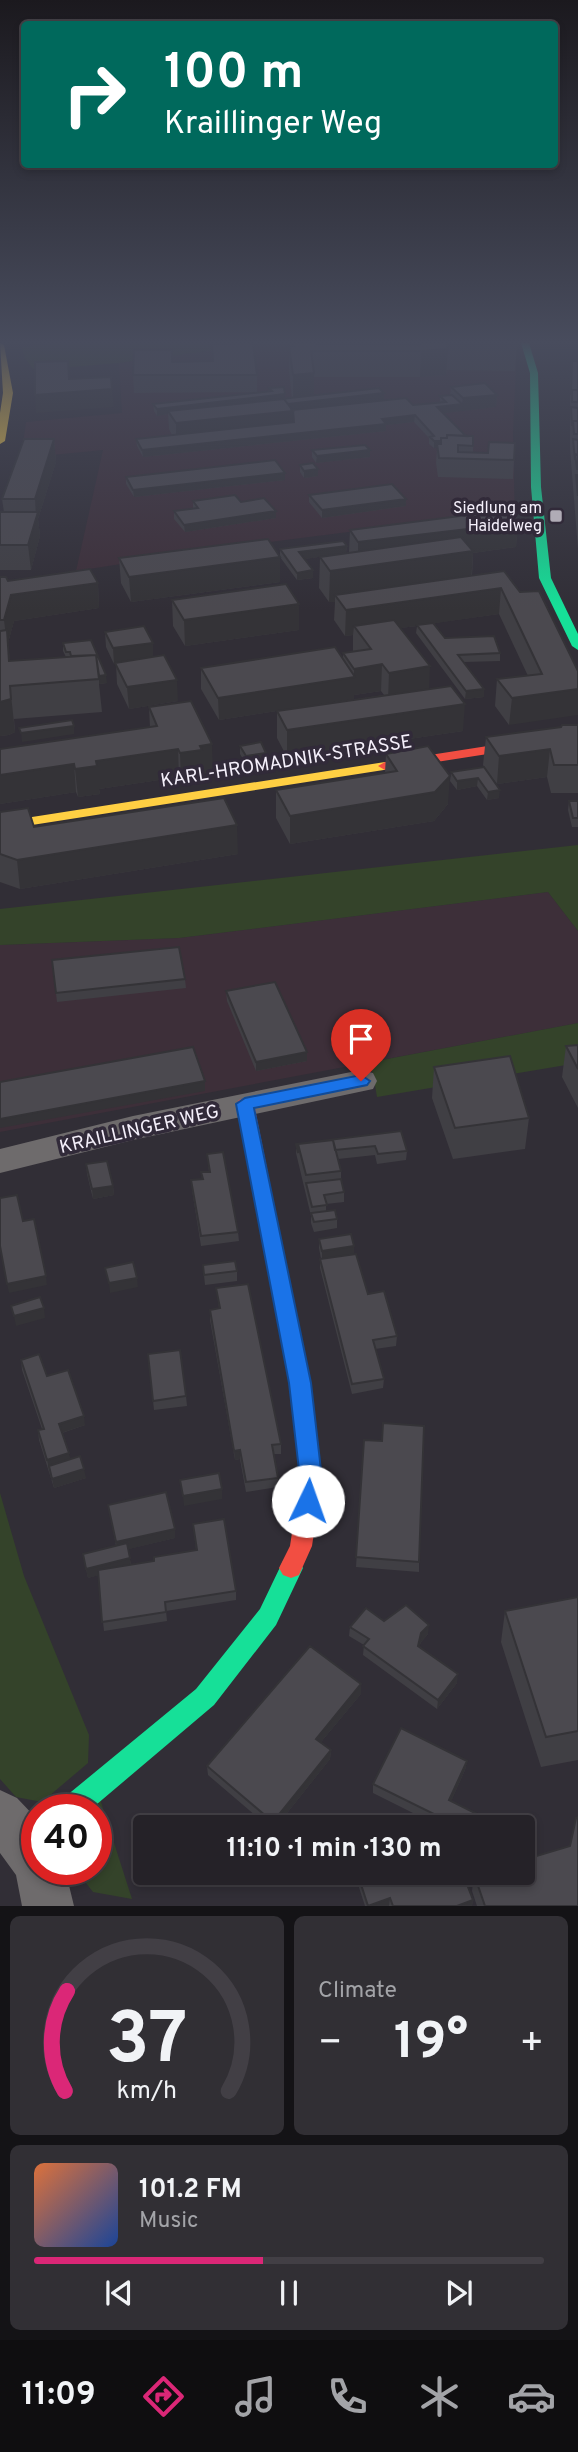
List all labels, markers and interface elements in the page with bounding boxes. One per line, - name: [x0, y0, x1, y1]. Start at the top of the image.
- text: 100 m: [164, 44, 303, 106]
- icon: right: [49, 49, 140, 140]
- text: Kraillinger Weg: [164, 105, 382, 145]
- place label: Siedlung am Haidelweg: [453, 499, 542, 537]
- marker: Siedlung am Haidelweg: [548, 508, 564, 524]
- street label: KARL-HROMADNIK-STRASSE: [159, 730, 414, 794]
- pin: [331, 1009, 391, 1081]
- icon: arrive: [342, 1020, 380, 1058]
- street label: KRAILLINGER WEG: [57, 1100, 222, 1160]
- position arrow: [271, 1464, 345, 1538]
- speed limit sign: 40: [21, 1794, 112, 1885]
- text: 11:10 · 1 min · 130 m: [227, 1833, 442, 1866]
- text: Climate: [318, 1977, 397, 2006]
- text: 37: [106, 1998, 188, 2090]
- text: 19°: [394, 2011, 468, 2077]
- text: −: [318, 2020, 343, 2069]
- text: +: [519, 2020, 544, 2069]
- text: km/h: [117, 2076, 177, 2108]
- text: 101.2 FM: [139, 2174, 242, 2207]
- text: Music: [139, 2207, 199, 2236]
- icon: previous: [100, 2274, 138, 2312]
- icon: pause: [270, 2274, 308, 2312]
- icon: next: [440, 2274, 478, 2312]
- icon: directions: [139, 2372, 188, 2421]
- icon: music: [231, 2372, 280, 2421]
- icon: phone: [323, 2372, 372, 2421]
- icon: climate: [415, 2372, 464, 2421]
- icon: car: [507, 2372, 556, 2421]
- text: 11:09: [22, 2376, 96, 2416]

